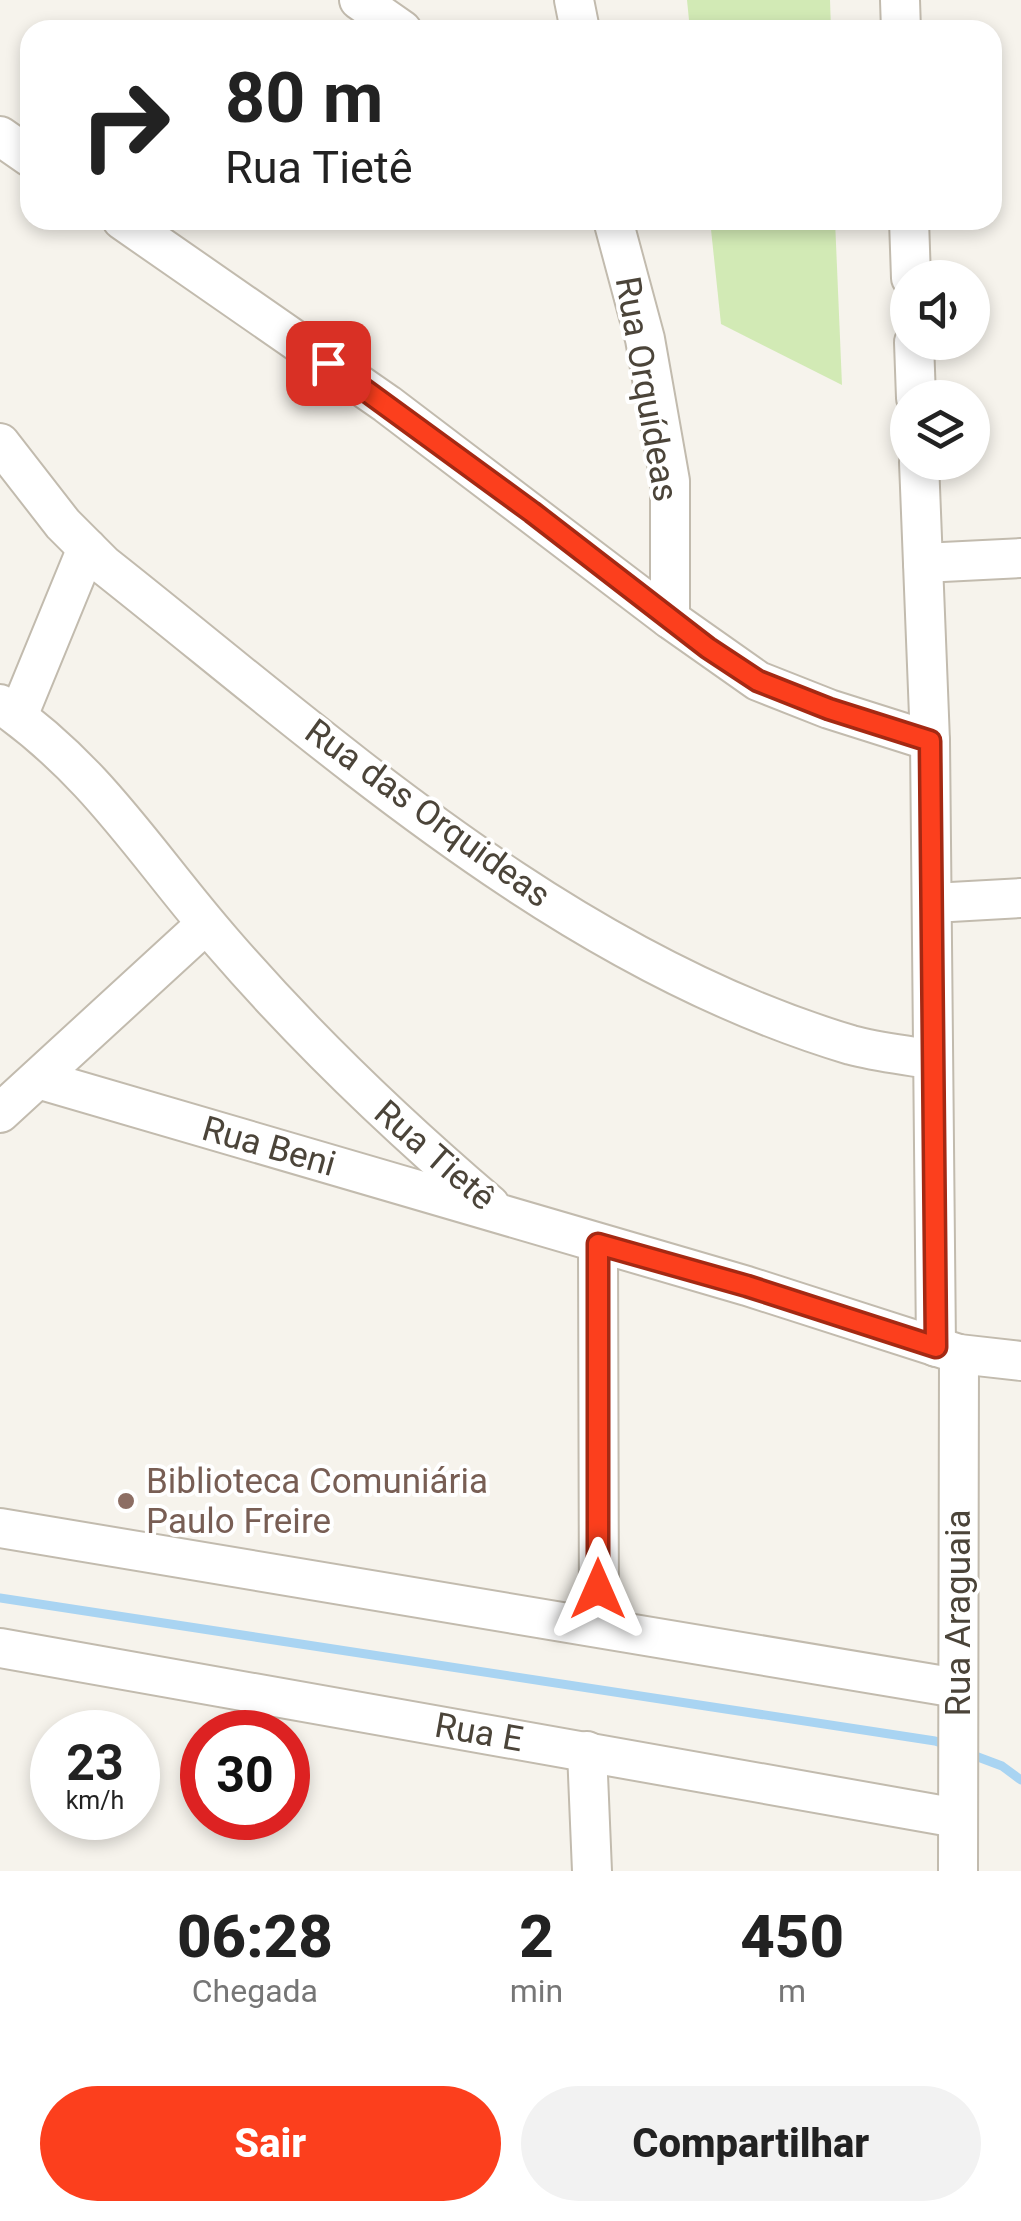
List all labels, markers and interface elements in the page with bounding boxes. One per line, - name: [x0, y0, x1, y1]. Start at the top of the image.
- text: 80 m: [225, 57, 383, 139]
- icon: right: [60, 60, 190, 190]
- text: Rua Tietê: [225, 141, 413, 194]
- map controls: [890, 260, 990, 480]
- button: sound: [890, 260, 990, 360]
- street label: Rua Orquídeas: [607, 274, 686, 505]
- pin: [286, 321, 371, 406]
- icon: arrive: [301, 336, 356, 391]
- button: layers: [890, 380, 990, 480]
- street label: Rua das Orquideas: [297, 711, 558, 916]
- street label: Rua Tietê: [366, 1092, 503, 1219]
- street label: Rua Beni: [197, 1108, 340, 1185]
- place label: Biblioteca Comuniária Paulo Freire: [146, 1461, 488, 1542]
- marker: Biblioteca Comuniária Paulo Freire: [115, 1490, 137, 1512]
- street label: Rua Araguaia: [938, 1509, 979, 1717]
- position arrow: [546, 1537, 650, 1641]
- street label: Rua E: [432, 1705, 526, 1760]
- speed limit sign: 30: [180, 1710, 310, 1840]
- text: 23: [66, 1734, 124, 1792]
- text: km/h: [66, 1786, 124, 1815]
- text: 06:28: [177, 1901, 333, 1972]
- text: 2: [519, 1901, 554, 1972]
- text: 450: [740, 1901, 844, 1972]
- text: Chegada: [192, 1972, 318, 2010]
- text: min: [510, 1972, 563, 2010]
- text: m: [778, 1972, 806, 2010]
- button: Sair: [40, 2086, 501, 2201]
- button: Compartilhar: [521, 2086, 981, 2201]

